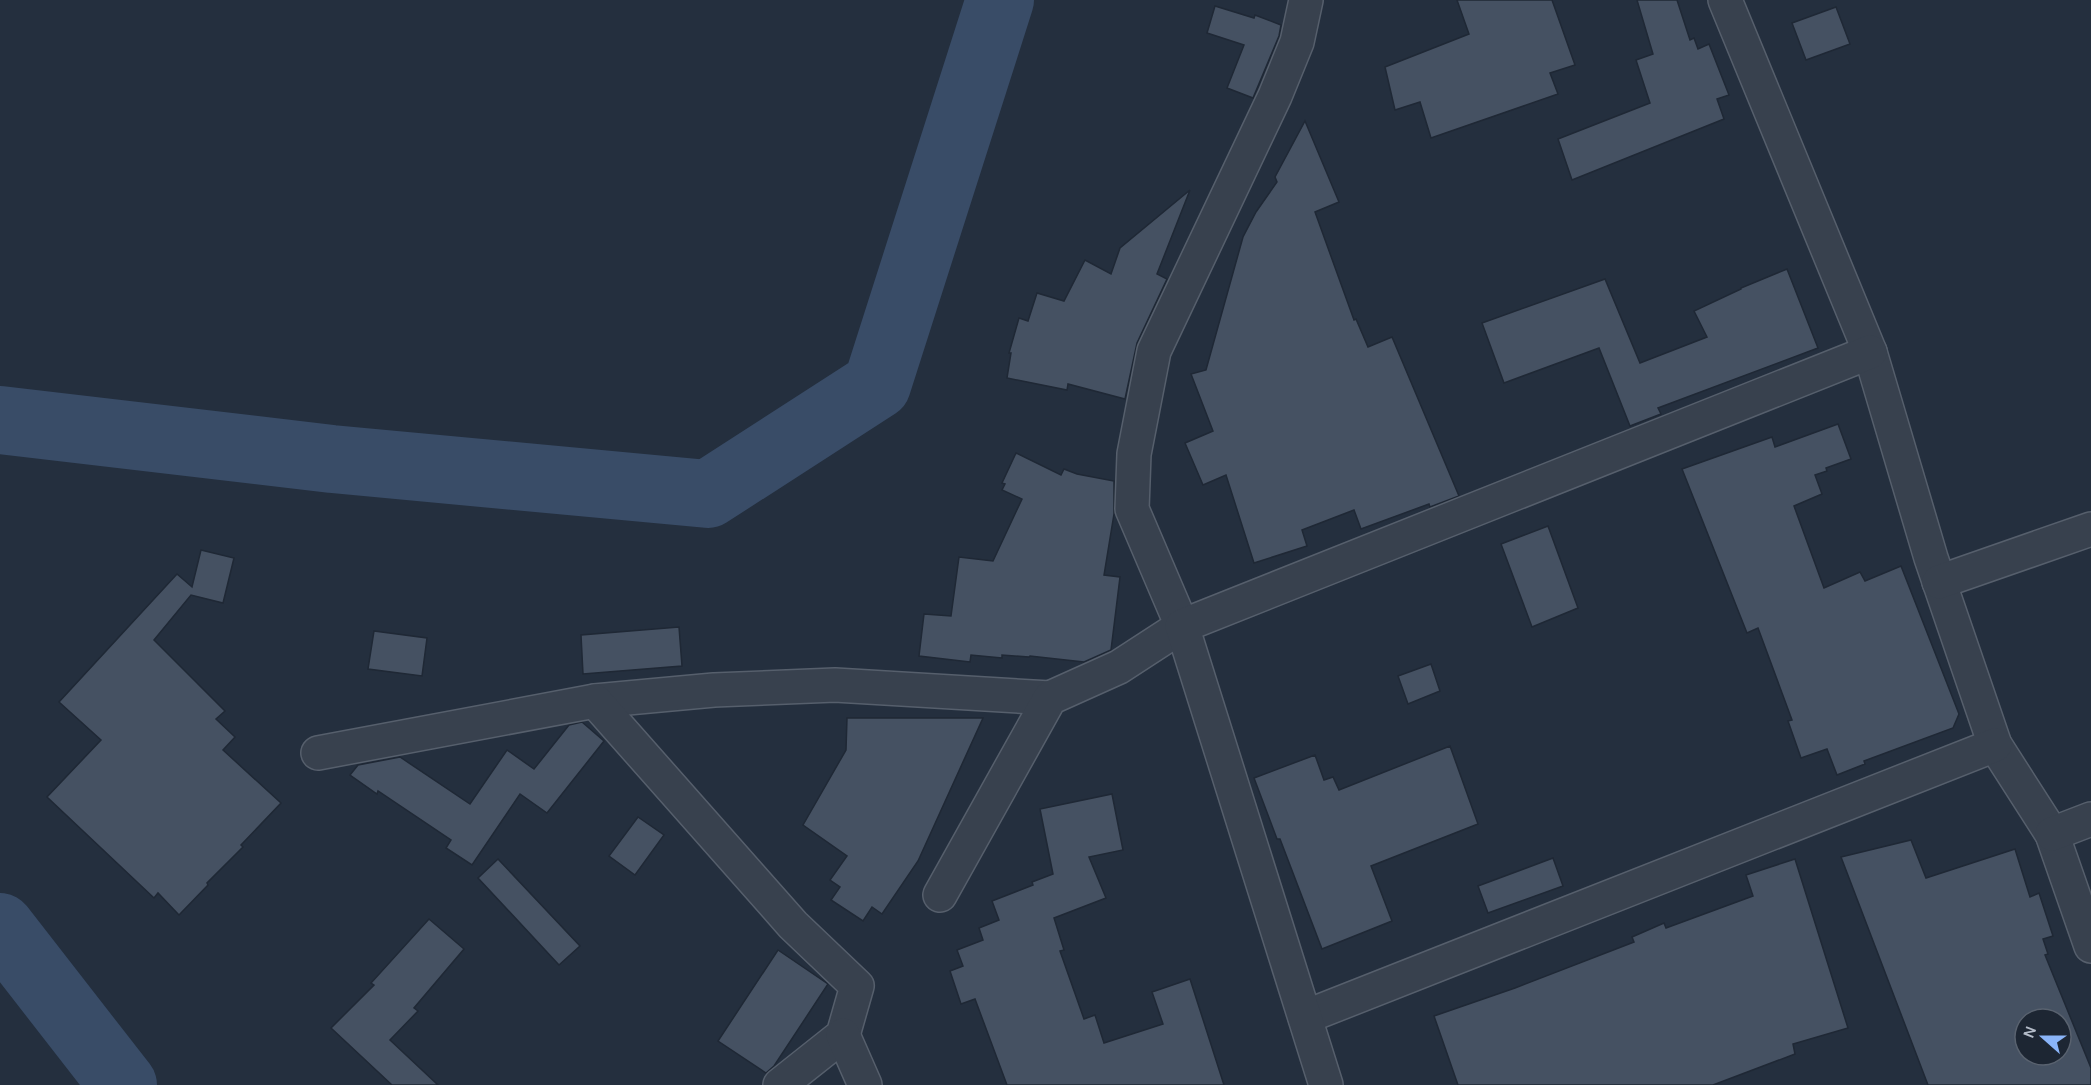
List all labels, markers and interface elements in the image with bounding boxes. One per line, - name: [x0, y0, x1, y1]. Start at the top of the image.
- north arrow: [2013, 1007, 2073, 1067]
- text: N: [2019, 1023, 2040, 1041]

